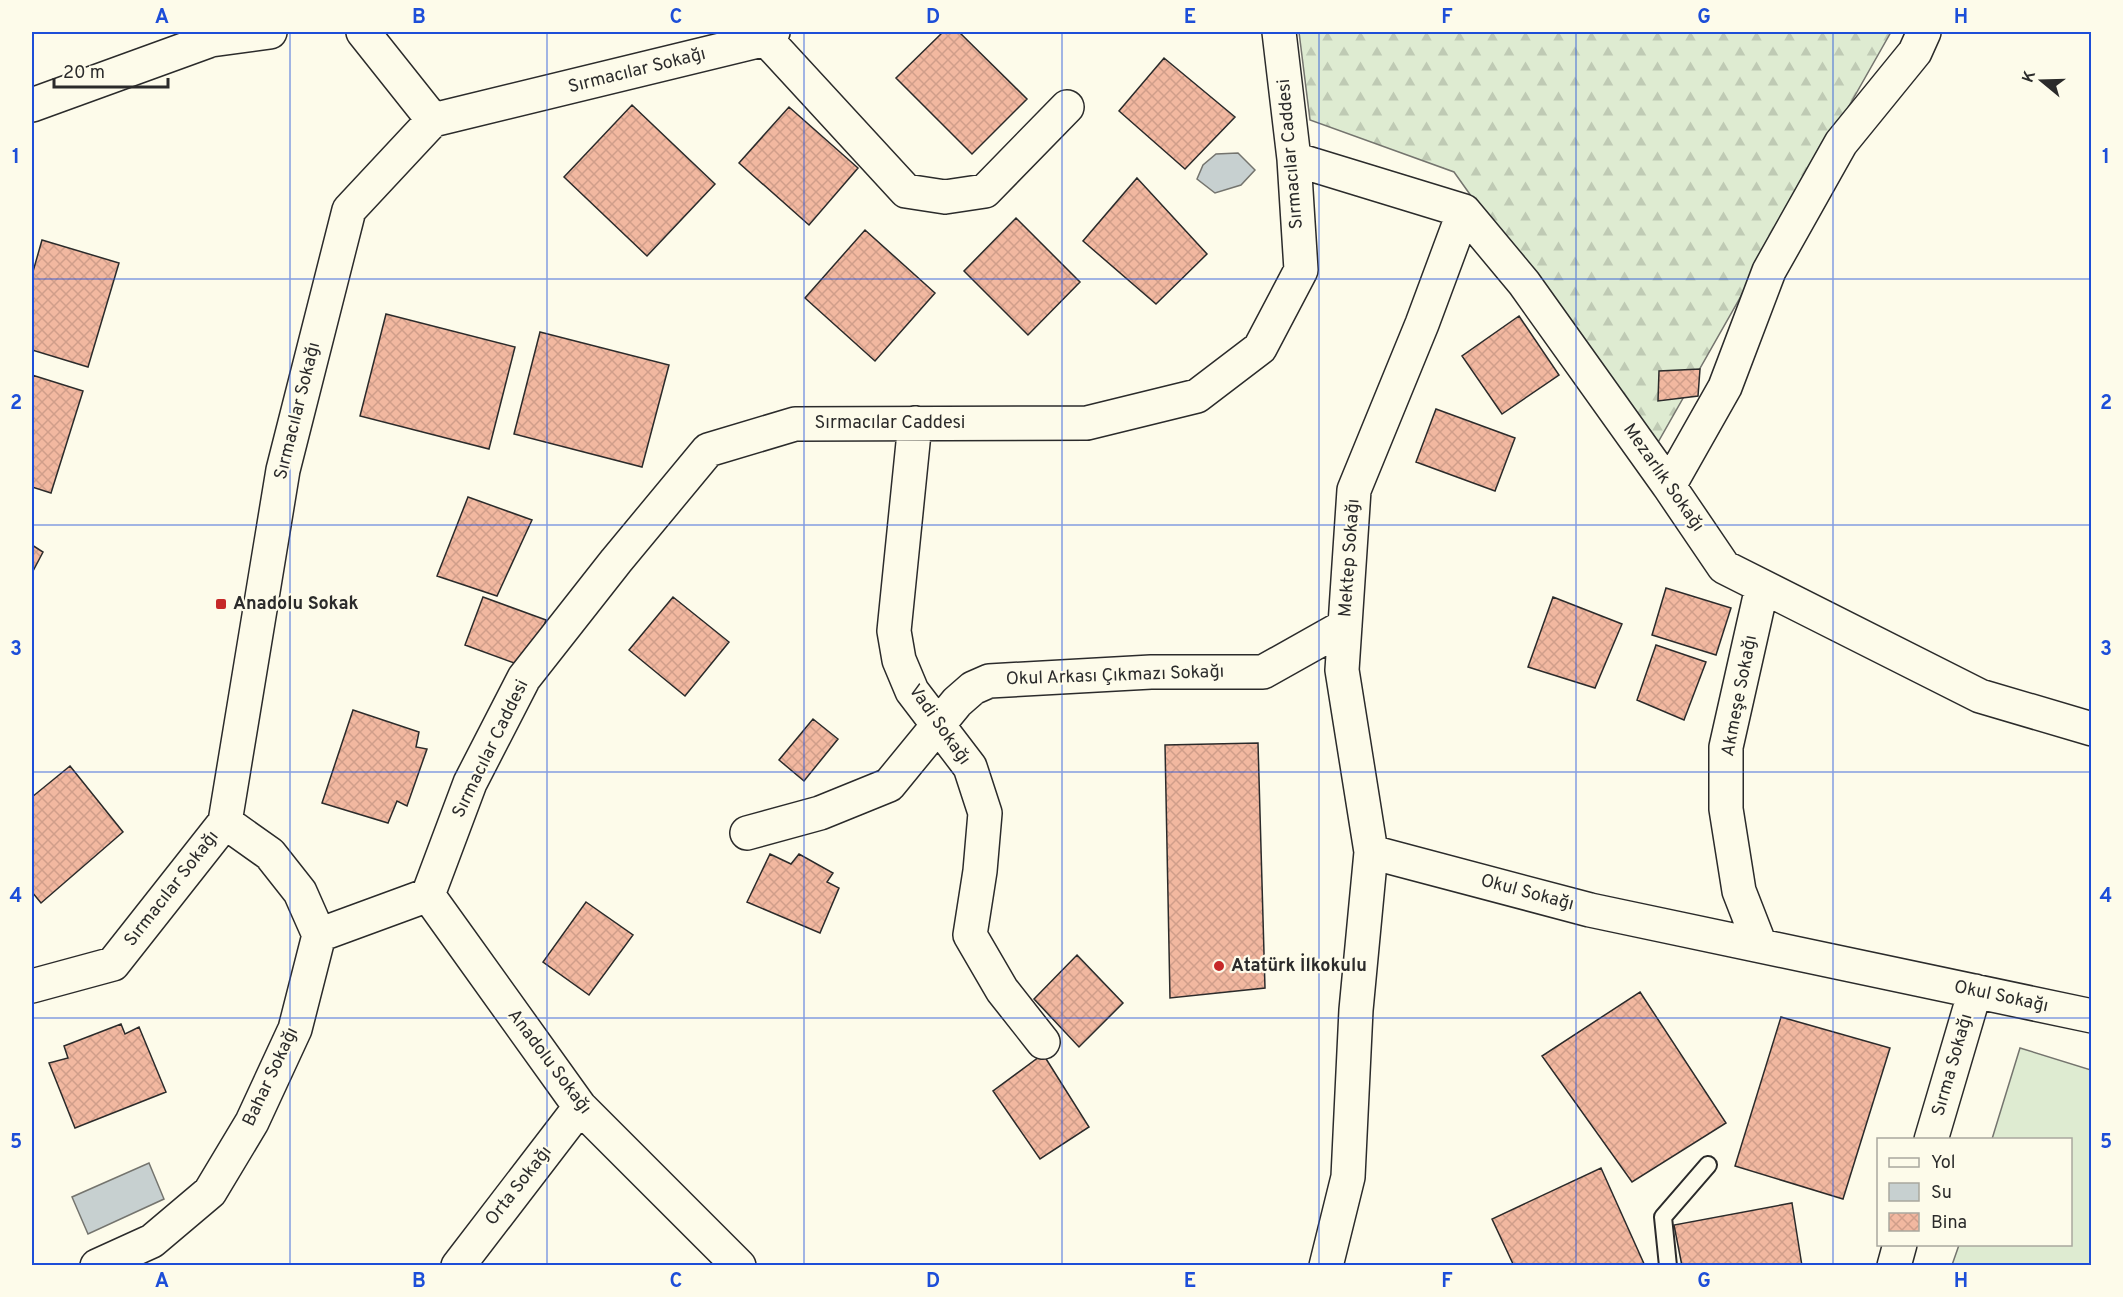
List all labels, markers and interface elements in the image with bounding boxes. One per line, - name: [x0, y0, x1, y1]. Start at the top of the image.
- text: A: [155, 5, 169, 31]
- text: B: [412, 5, 426, 31]
- text: C: [670, 5, 682, 31]
- text: D: [926, 5, 940, 31]
- text: E: [1184, 5, 1196, 31]
- text: F: [1441, 5, 1453, 31]
- text: G: [1697, 5, 1711, 31]
- text: H: [1954, 5, 1968, 31]
- street label: Sırmacılar Sokağı: [566, 43, 708, 99]
- scale bar: [54, 51, 168, 89]
- north arrow: [2012, 51, 2072, 111]
- text: 20 m: [63, 62, 105, 85]
- text: K: [2018, 68, 2041, 85]
- street label: Sırmacılar Caddesi: [1273, 78, 1309, 230]
- text: 1: [12, 145, 20, 171]
- text: 1: [2102, 145, 2110, 171]
- street label: Sırmacılar Sokağı: [270, 340, 326, 482]
- text: 2: [10, 391, 22, 417]
- text: 2: [2100, 391, 2112, 417]
- street label: Sırmacılar Caddesi: [815, 412, 965, 435]
- street label: Mezarlık Sokağı: [1617, 419, 1709, 537]
- street label: Mektep Sokağı: [1334, 498, 1366, 618]
- place label: Anadolu Sokak: [233, 593, 358, 616]
- marker: Anadolu Sokak: [214, 597, 228, 611]
- street label: Akmeşe Sokağı: [1717, 633, 1763, 759]
- text: 3: [10, 637, 22, 663]
- text: 3: [2100, 637, 2112, 663]
- street label: Okul Arkası Çıkmazı Sokağı: [1005, 661, 1225, 691]
- street label: Sırmacılar Caddesi: [448, 676, 534, 822]
- street label: Vadi Sokağı: [903, 680, 975, 770]
- street label: Sırmacılar Sokağı: [120, 826, 224, 952]
- street label: Okul Sokağı: [1478, 870, 1576, 916]
- text: 4: [10, 884, 22, 910]
- text: 4: [2100, 884, 2112, 910]
- place label: Atatürk İlkokulu: [1231, 953, 1367, 978]
- marker: Atatürk İlkokulu: [1212, 959, 1226, 973]
- street label: Okul Sokağı: [1952, 976, 2050, 1018]
- street label: Anadolu Sokağı: [502, 1005, 596, 1119]
- street label: Sırma Sokağı: [1927, 1011, 1979, 1119]
- street label: Bahar Sokağı: [238, 1024, 304, 1130]
- text: 5: [10, 1130, 22, 1156]
- text: 5: [2100, 1130, 2112, 1156]
- legend: [1877, 1138, 2072, 1246]
- street label: Orta Sokağı: [481, 1142, 557, 1230]
- text: Yol: [1931, 1152, 1956, 1175]
- text: Su: [1931, 1182, 1952, 1205]
- text: Bina: [1931, 1212, 1967, 1235]
- text: A: [155, 1269, 169, 1295]
- text: B: [412, 1269, 426, 1295]
- text: C: [670, 1269, 682, 1295]
- text: D: [926, 1269, 940, 1295]
- text: E: [1184, 1269, 1196, 1295]
- text: F: [1441, 1269, 1453, 1295]
- text: G: [1697, 1269, 1711, 1295]
- text: H: [1954, 1269, 1968, 1295]

